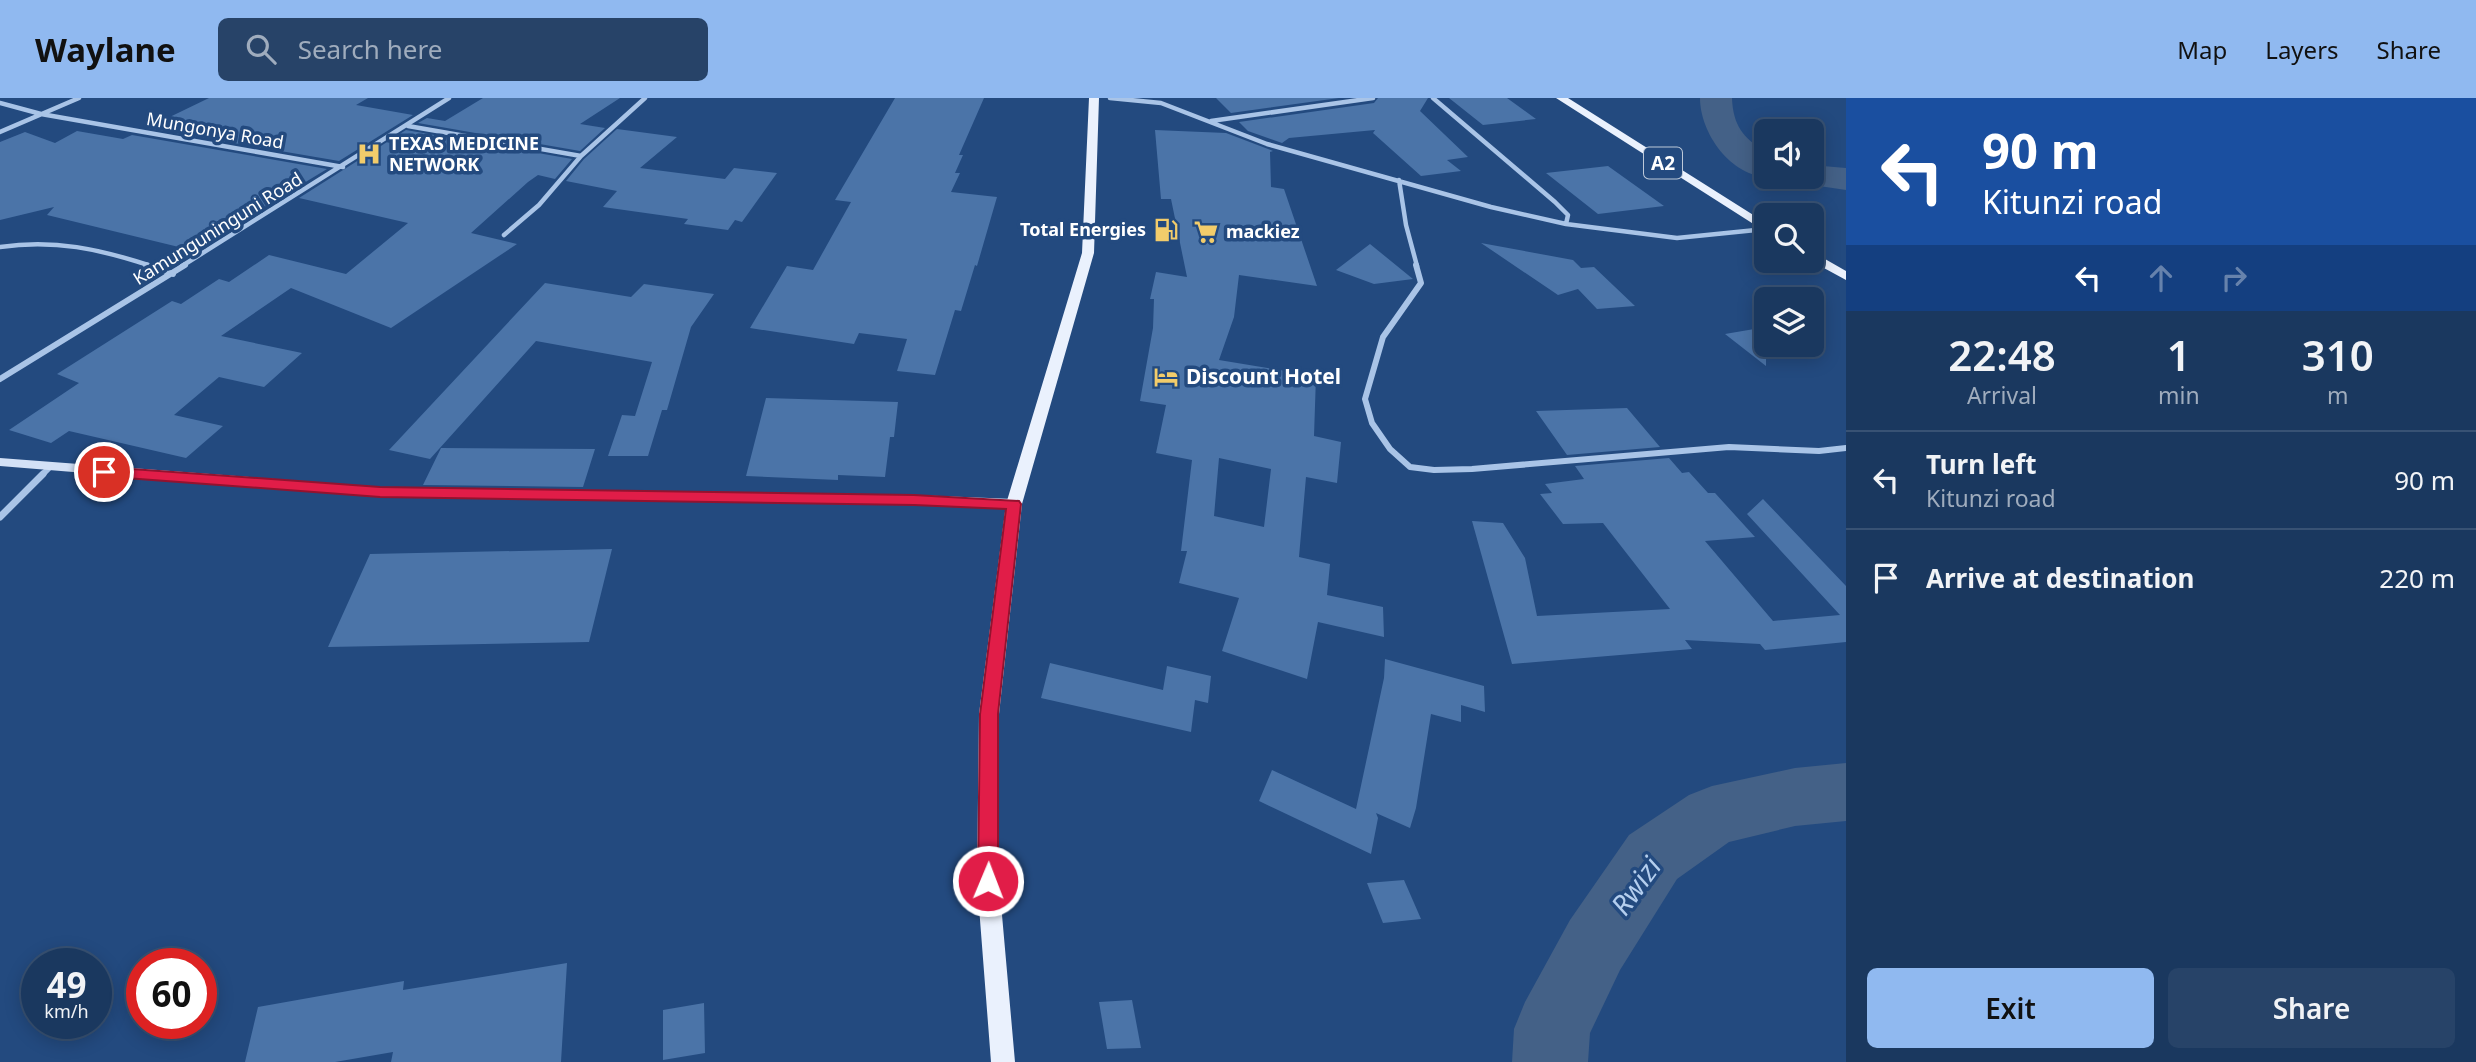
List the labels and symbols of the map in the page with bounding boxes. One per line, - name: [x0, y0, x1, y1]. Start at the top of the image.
- street label: Mungonya Road: [145, 106, 286, 154]
- place label: TEXAS MEDICINE NETWORK: [389, 131, 539, 176]
- hospital icon: TEXAS MEDICINE NETWORK: [355, 140, 383, 168]
- road number: A2: [1644, 148, 1682, 178]
- street label: Kamunguninguni Road: [128, 166, 307, 290]
- fuel station icon: Total Energies: [1152, 216, 1180, 244]
- place label: Total Energies: [1020, 217, 1146, 241]
- supermarket icon: mackiez: [1192, 218, 1220, 246]
- place label: mackiez: [1226, 219, 1300, 243]
- place label: Discount Hotel: [1186, 362, 1341, 390]
- hotel icon: Discount Hotel: [1152, 363, 1180, 391]
- pin: [74, 442, 134, 502]
- position arrow: [951, 844, 1025, 918]
- water label: Rwizi: [1601, 848, 1670, 922]
- speed limit sign: 60: [126, 948, 217, 1039]

